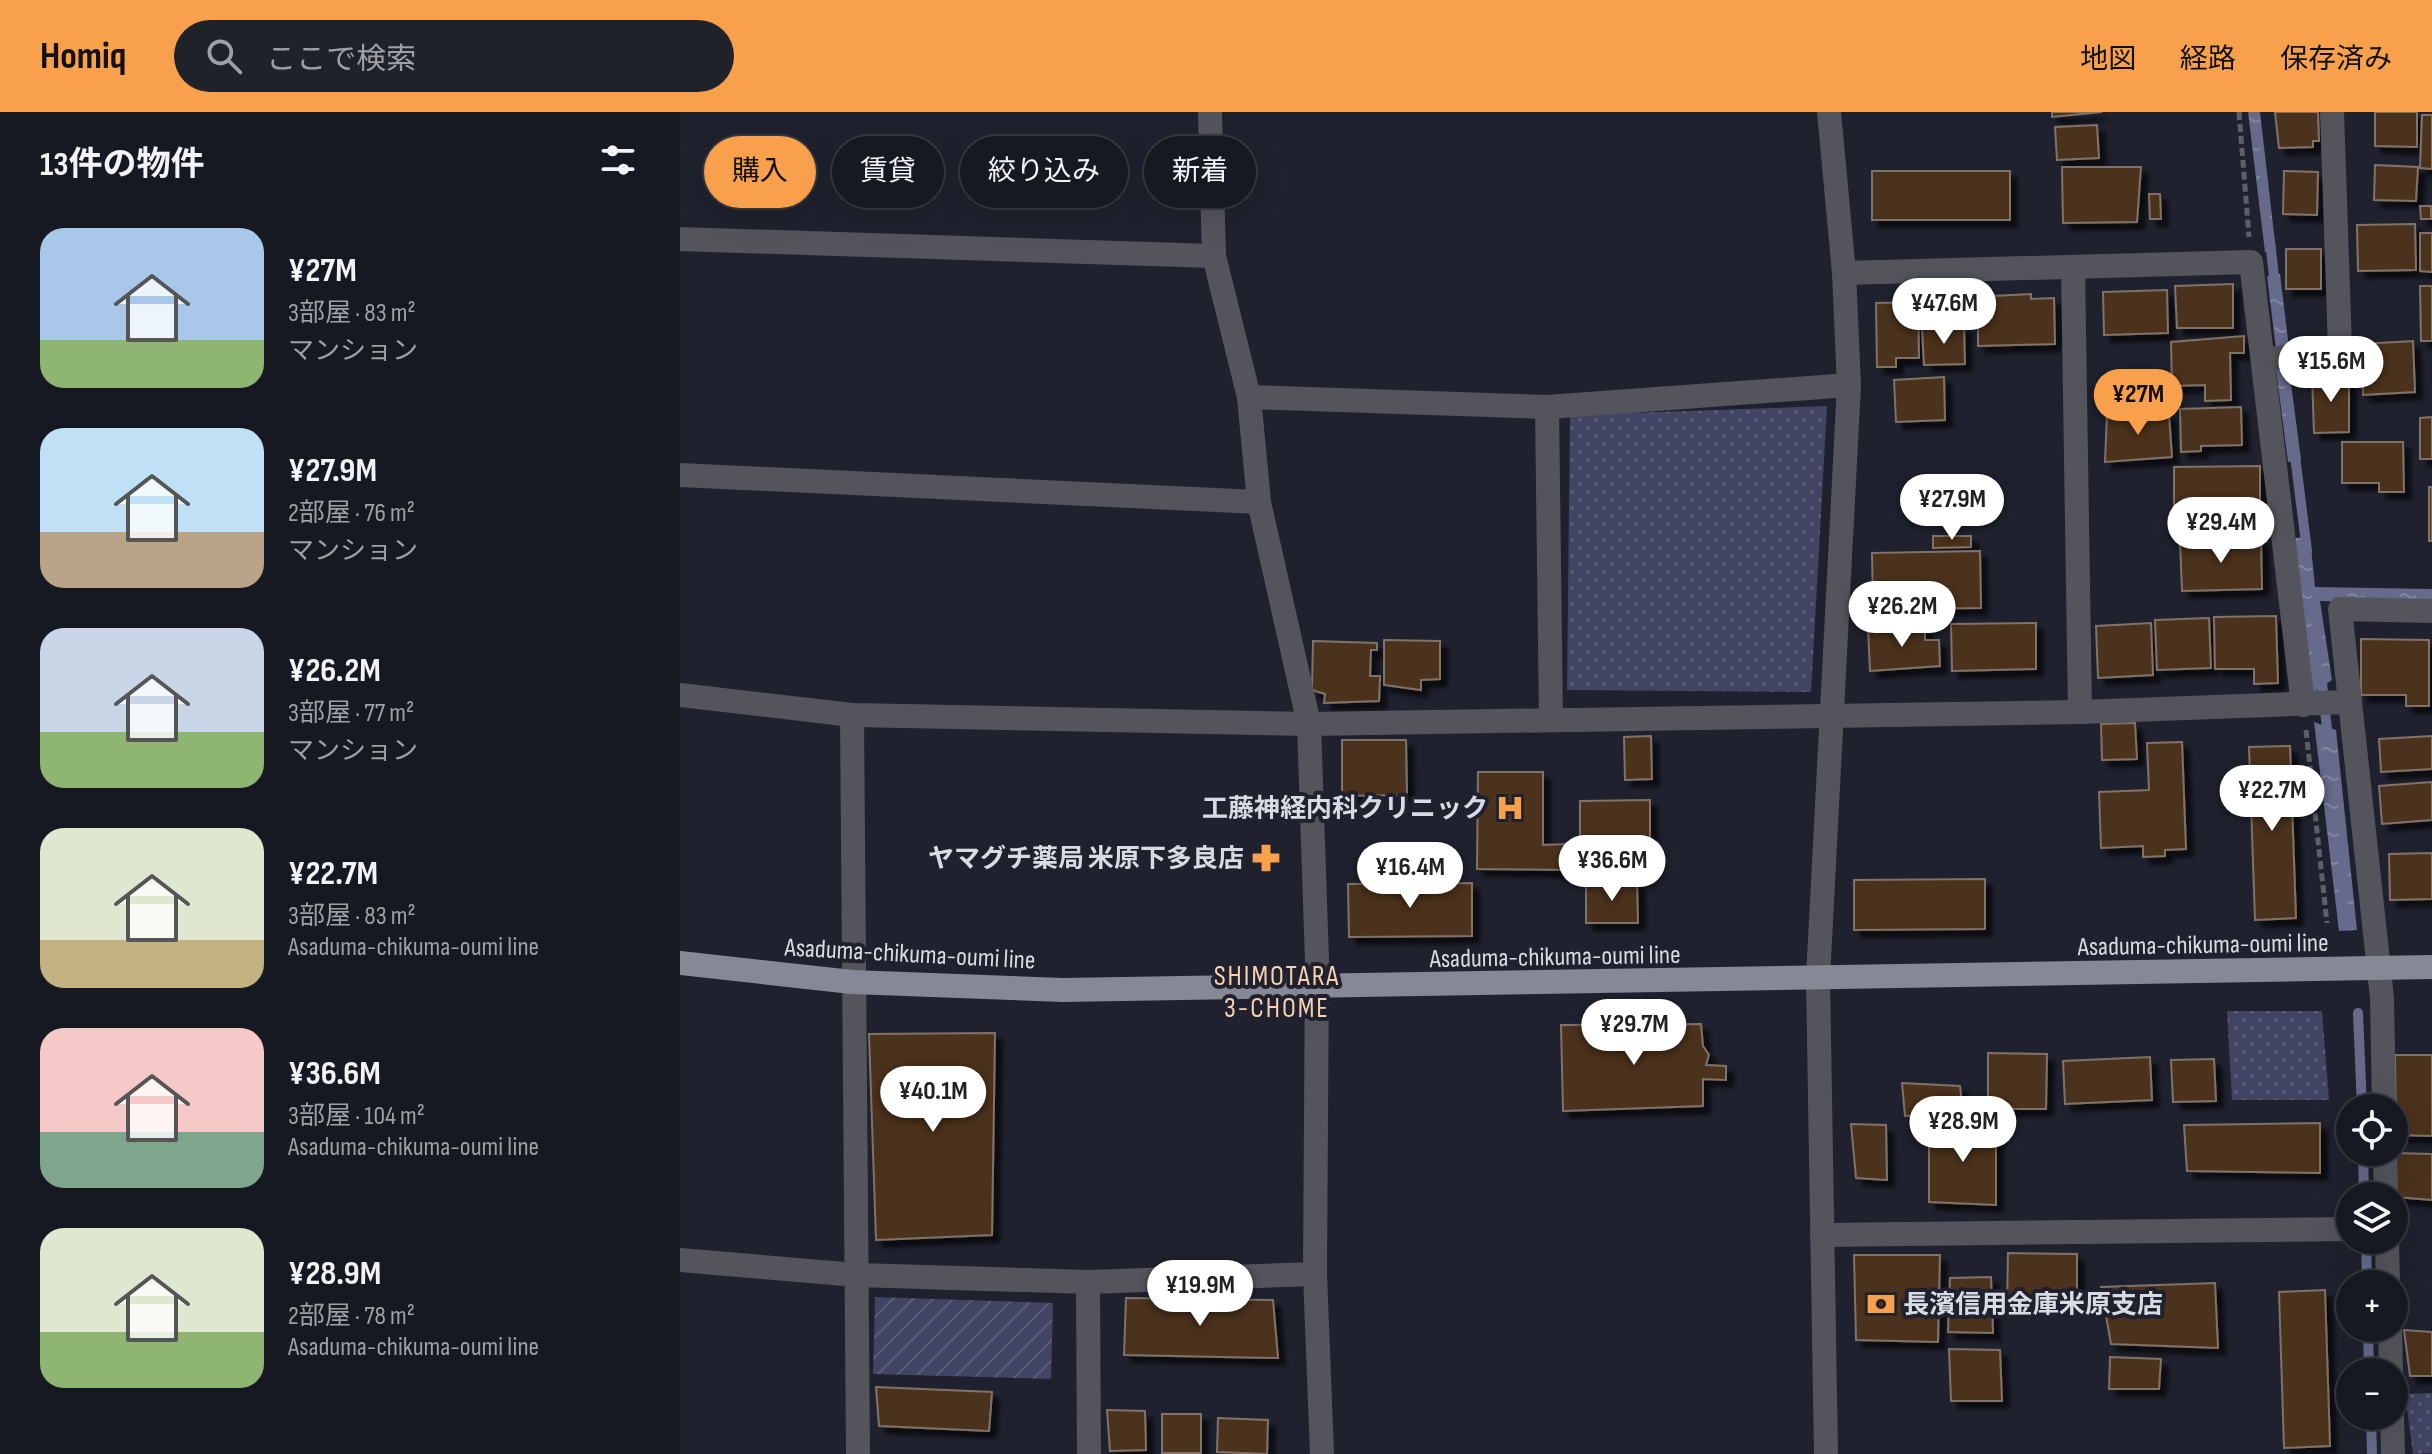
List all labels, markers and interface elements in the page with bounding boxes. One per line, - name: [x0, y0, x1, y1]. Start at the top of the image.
- search box: [174, 20, 734, 92]
- text: Homiq: [40, 34, 126, 79]
- icon: search: [202, 34, 246, 78]
- text: ここで検索: [266, 42, 416, 78]
- text: 地図: [2080, 43, 2136, 76]
- text: 経路: [2180, 43, 2236, 76]
- text: 保存済み: [2280, 43, 2392, 76]
- chip: 購入: [704, 136, 816, 208]
- chip: 賃貸: [832, 136, 944, 208]
- chip: 絞り込み: [960, 136, 1128, 208]
- chip: 新着: [1144, 136, 1256, 208]
- icon: filters: [596, 138, 640, 182]
- text: 13件の物件: [40, 144, 205, 185]
- text: ¥27M: [288, 250, 357, 291]
- icon: home: [104, 260, 200, 356]
- pin: ¥47.6M: [1879, 278, 2009, 346]
- text: ¥47.6M: [1910, 288, 1978, 319]
- text: 3部屋 · 83 m²: [288, 298, 416, 329]
- text: マンション: [288, 336, 418, 367]
- pin: ¥15.6M: [2266, 336, 2396, 404]
- text: ¥15.6M: [2296, 346, 2366, 377]
- pin: ¥27M: [2091, 369, 2185, 437]
- text: ¥27M: [2112, 379, 2164, 410]
- text: ¥27.9M: [288, 450, 377, 491]
- icon: home: [104, 460, 200, 556]
- pin: ¥27.9M: [1887, 474, 2017, 542]
- text: ¥27.9M: [1918, 484, 1986, 515]
- pin: ¥29.4M: [2156, 497, 2286, 565]
- text: 2部屋 · 76 m²: [288, 498, 415, 529]
- text: ¥29.4M: [2185, 507, 2257, 538]
- text: マンション: [288, 536, 418, 567]
- pin: ¥26.2M: [1837, 581, 1967, 649]
- text: ¥26.2M: [1867, 591, 1937, 622]
- text: ¥26.2M: [288, 650, 381, 691]
- icon: home: [104, 660, 200, 756]
- text: 3部屋 · 77 m²: [288, 698, 414, 729]
- text: マンション: [288, 736, 418, 767]
- pin: ¥22.7M: [2207, 765, 2337, 833]
- text: ¥22.7M: [2238, 775, 2306, 806]
- hospital icon: 工藤神経内科クリニック: [1495, 793, 1525, 823]
- place label: 工藤神経内科クリニック: [1202, 794, 1488, 825]
- pin: ¥36.6M: [1547, 835, 1677, 903]
- pin: ¥16.4M: [1345, 842, 1475, 910]
- pharmacy icon: ヤマグチ薬局 米原下多良店: [1251, 843, 1281, 873]
- place label: ヤマグチ薬局 米原下多良店: [928, 844, 1244, 875]
- text: ¥36.6M: [1577, 845, 1647, 876]
- text: ¥16.4M: [1375, 852, 1445, 883]
- text: ¥22.7M: [288, 853, 378, 894]
- icon: home: [104, 860, 200, 956]
- text: 3部屋 · 83 m²: [288, 901, 416, 932]
- street label: Asaduma-chikuma-oumi line: [2076, 928, 2329, 963]
- text: Asaduma-chikuma-oumi line: [288, 932, 539, 963]
- street label: Asaduma-chikuma-oumi line: [783, 932, 1036, 977]
- street label: Asaduma-chikuma-oumi line: [1428, 940, 1681, 975]
- district label: SHIMOTARA 3-CHOME: [1214, 960, 1340, 1025]
- pin: ¥29.7M: [1569, 999, 1699, 1067]
- text: ¥29.7M: [1599, 1009, 1669, 1040]
- text: ¥36.6M: [288, 1053, 381, 1094]
- icon: home: [104, 1060, 200, 1156]
- pin: ¥40.1M: [868, 1066, 998, 1134]
- text: ¥40.1M: [898, 1076, 968, 1107]
- map controls: [2336, 1094, 2408, 1430]
- button: locate: [2336, 1094, 2408, 1166]
- pin: ¥28.9M: [1898, 1096, 2028, 1164]
- text: 3部屋 · 104 m²: [288, 1101, 425, 1132]
- text: ¥28.9M: [1927, 1106, 1999, 1137]
- text: Asaduma-chikuma-oumi line: [288, 1132, 539, 1163]
- button: layers: [2336, 1182, 2408, 1254]
- text: ¥28.9M: [288, 1253, 381, 1294]
- icon: home: [104, 1260, 200, 1356]
- pin: ¥19.9M: [1135, 1260, 1265, 1328]
- text: ¥19.9M: [1165, 1270, 1235, 1301]
- button: +: [2336, 1270, 2408, 1342]
- bank icon: 長濱信用金庫米原支店: [1866, 1289, 1896, 1319]
- place label: 長濱信用金庫米原支店: [1903, 1290, 2163, 1321]
- text: 2部屋 · 78 m²: [288, 1301, 415, 1332]
- text: Asaduma-chikuma-oumi line: [288, 1332, 539, 1363]
- button: −: [2336, 1358, 2408, 1430]

